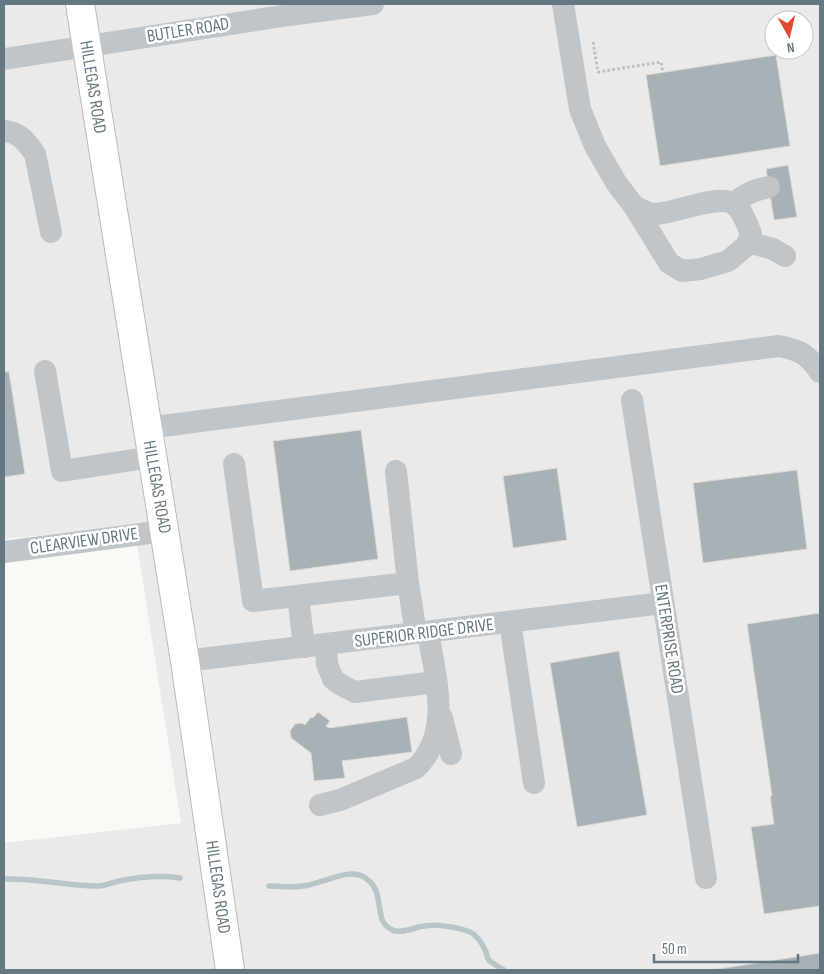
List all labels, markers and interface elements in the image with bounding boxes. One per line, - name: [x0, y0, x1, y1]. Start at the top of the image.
- north arrow: [764, 10, 814, 60]
- street label: BUTLER ROAD: [145, 13, 231, 47]
- text: N: [786, 38, 796, 56]
- street label: HILLEGAS ROAD: [75, 39, 111, 135]
- street label: HILLEGAS ROAD: [138, 439, 176, 535]
- street label: CLEARVIEW DRIVE: [29, 523, 139, 559]
- street label: ENTERPRISE ROAD: [650, 583, 688, 695]
- street label: SUPERIOR RIDGE DRIVE: [353, 614, 495, 652]
- street label: HILLEGAS ROAD: [201, 839, 235, 935]
- scale bar: [654, 932, 798, 964]
- text: 50 m: [662, 940, 687, 959]

